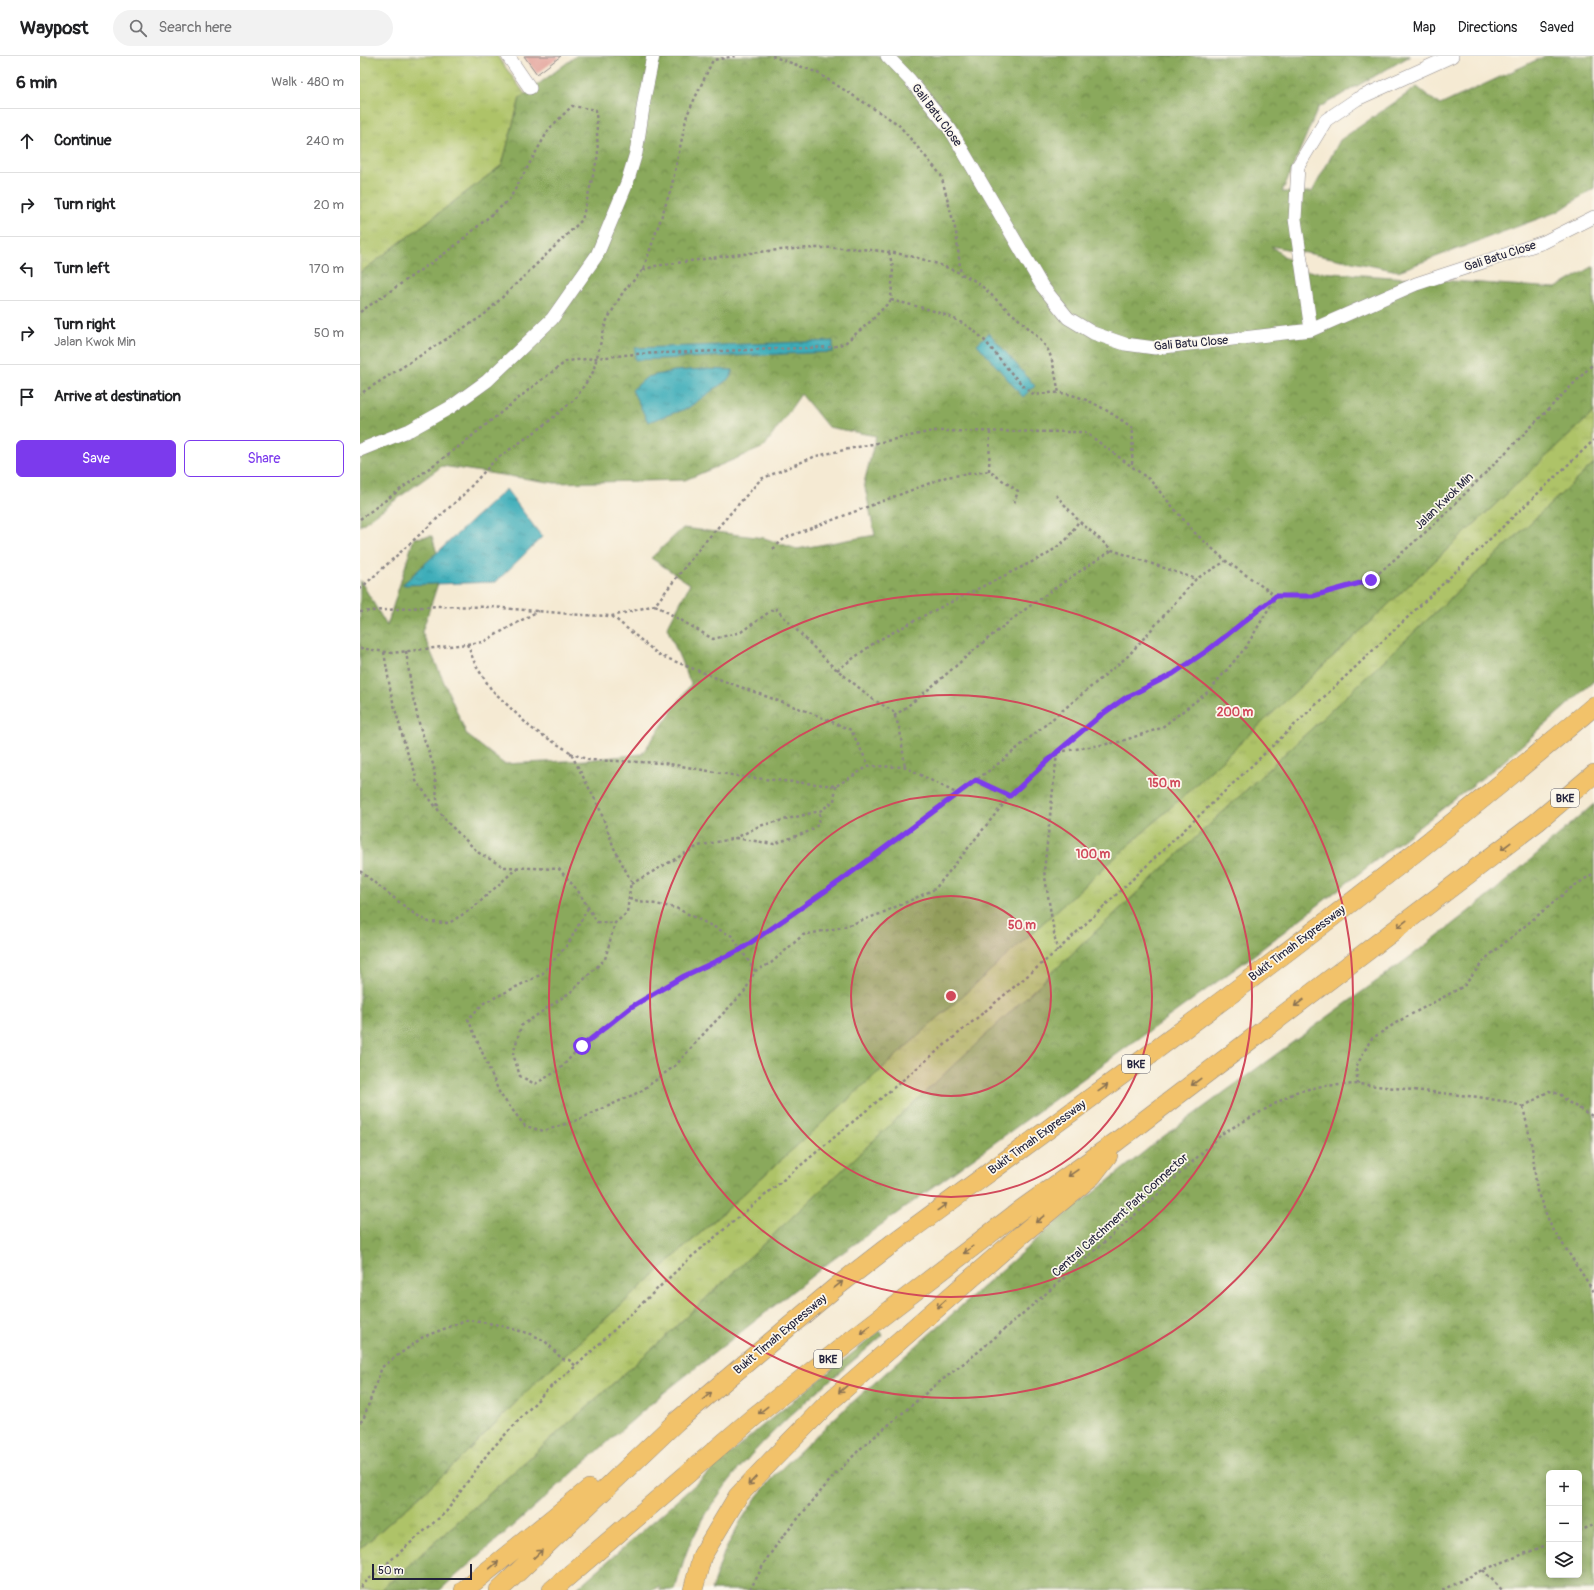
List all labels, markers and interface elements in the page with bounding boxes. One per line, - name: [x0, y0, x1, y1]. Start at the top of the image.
- search box: [113, 10, 393, 46]
- text: Waypost: [20, 16, 89, 40]
- icon: search: [127, 17, 149, 39]
- text: Search here: [159, 18, 232, 37]
- text: Map: [1413, 19, 1436, 36]
- text: Directions: [1458, 19, 1517, 36]
- text: Saved: [1539, 19, 1574, 36]
- text: 6 min: [16, 72, 57, 93]
- text: Walk · 480 m: [271, 74, 344, 90]
- street label: Gali Batu Close: [908, 81, 965, 150]
- icon: ahead: [16, 130, 38, 152]
- text: Continue: [54, 131, 112, 150]
- text: 240 m: [306, 133, 344, 149]
- icon: right: [16, 194, 38, 216]
- text: Turn right: [54, 195, 115, 214]
- text: 20 m: [313, 197, 344, 213]
- street label: Gali Batu Close: [1462, 238, 1538, 275]
- icon: left: [16, 258, 38, 280]
- text: Turn left: [54, 259, 110, 278]
- text: 170 m: [309, 261, 344, 277]
- text: Turn right: [54, 315, 115, 334]
- icon: right: [16, 322, 38, 344]
- text: 50 m: [314, 325, 344, 341]
- street label: Gali Batu Close: [1153, 333, 1229, 354]
- text: Jalan Kwok Min: [54, 334, 136, 350]
- icon: arrive: [16, 386, 38, 408]
- text: Arrive at destination: [54, 387, 181, 406]
- button: Save: [16, 440, 176, 477]
- button: Share: [184, 440, 344, 477]
- street label: Jalan Kwok Min: [1412, 470, 1477, 533]
- route end: [1362, 571, 1380, 589]
- text: 200 m: [1217, 705, 1254, 720]
- text: 150 m: [1148, 776, 1181, 791]
- road number: BKE: [1551, 789, 1579, 807]
- one-way arrow: [1500, 841, 1511, 850]
- text: 100 m: [1076, 847, 1111, 862]
- street label: Bukit Timah Expressway: [1246, 902, 1349, 985]
- text: 50 m: [1008, 918, 1036, 933]
- one-way arrow: [1397, 920, 1408, 929]
- centre of rings: [944, 989, 958, 1003]
- one-way arrow: [1294, 999, 1305, 1007]
- route start: [573, 1037, 591, 1055]
- road number: BKE: [1122, 1055, 1150, 1073]
- one-way arrow: [1190, 1078, 1201, 1086]
- one-way arrow: [1097, 1084, 1108, 1092]
- street label: Bukit Timah Expressway: [985, 1097, 1089, 1178]
- street label: Central Catchment Park Connector: [1049, 1150, 1192, 1281]
- one-way arrow: [1067, 1169, 1078, 1177]
- one-way arrow: [937, 1203, 948, 1211]
- one-way arrow: [1034, 1214, 1045, 1223]
- one-way arrow: [963, 1246, 974, 1255]
- one-way arrow: [833, 1281, 844, 1289]
- street label: Bukit Timah Expressway: [731, 1291, 830, 1378]
- one-way arrow: [936, 1299, 947, 1308]
- one-way arrow: [860, 1325, 871, 1334]
- road number: BKE: [814, 1350, 842, 1368]
- one-way arrow: [838, 1385, 849, 1394]
- one-way arrow: [701, 1391, 712, 1400]
- one-way arrow: [757, 1405, 768, 1414]
- map controls: [1546, 1470, 1582, 1578]
- button: +: [1546, 1470, 1582, 1506]
- one-way arrow: [748, 1476, 757, 1486]
- button: −: [1546, 1506, 1582, 1542]
- button: layers: [1546, 1542, 1582, 1578]
- one-way arrow: [533, 1549, 543, 1559]
- one-way arrow: [489, 1560, 499, 1569]
- scale bar: [372, 1562, 472, 1581]
- text: 50 m: [378, 1564, 404, 1577]

